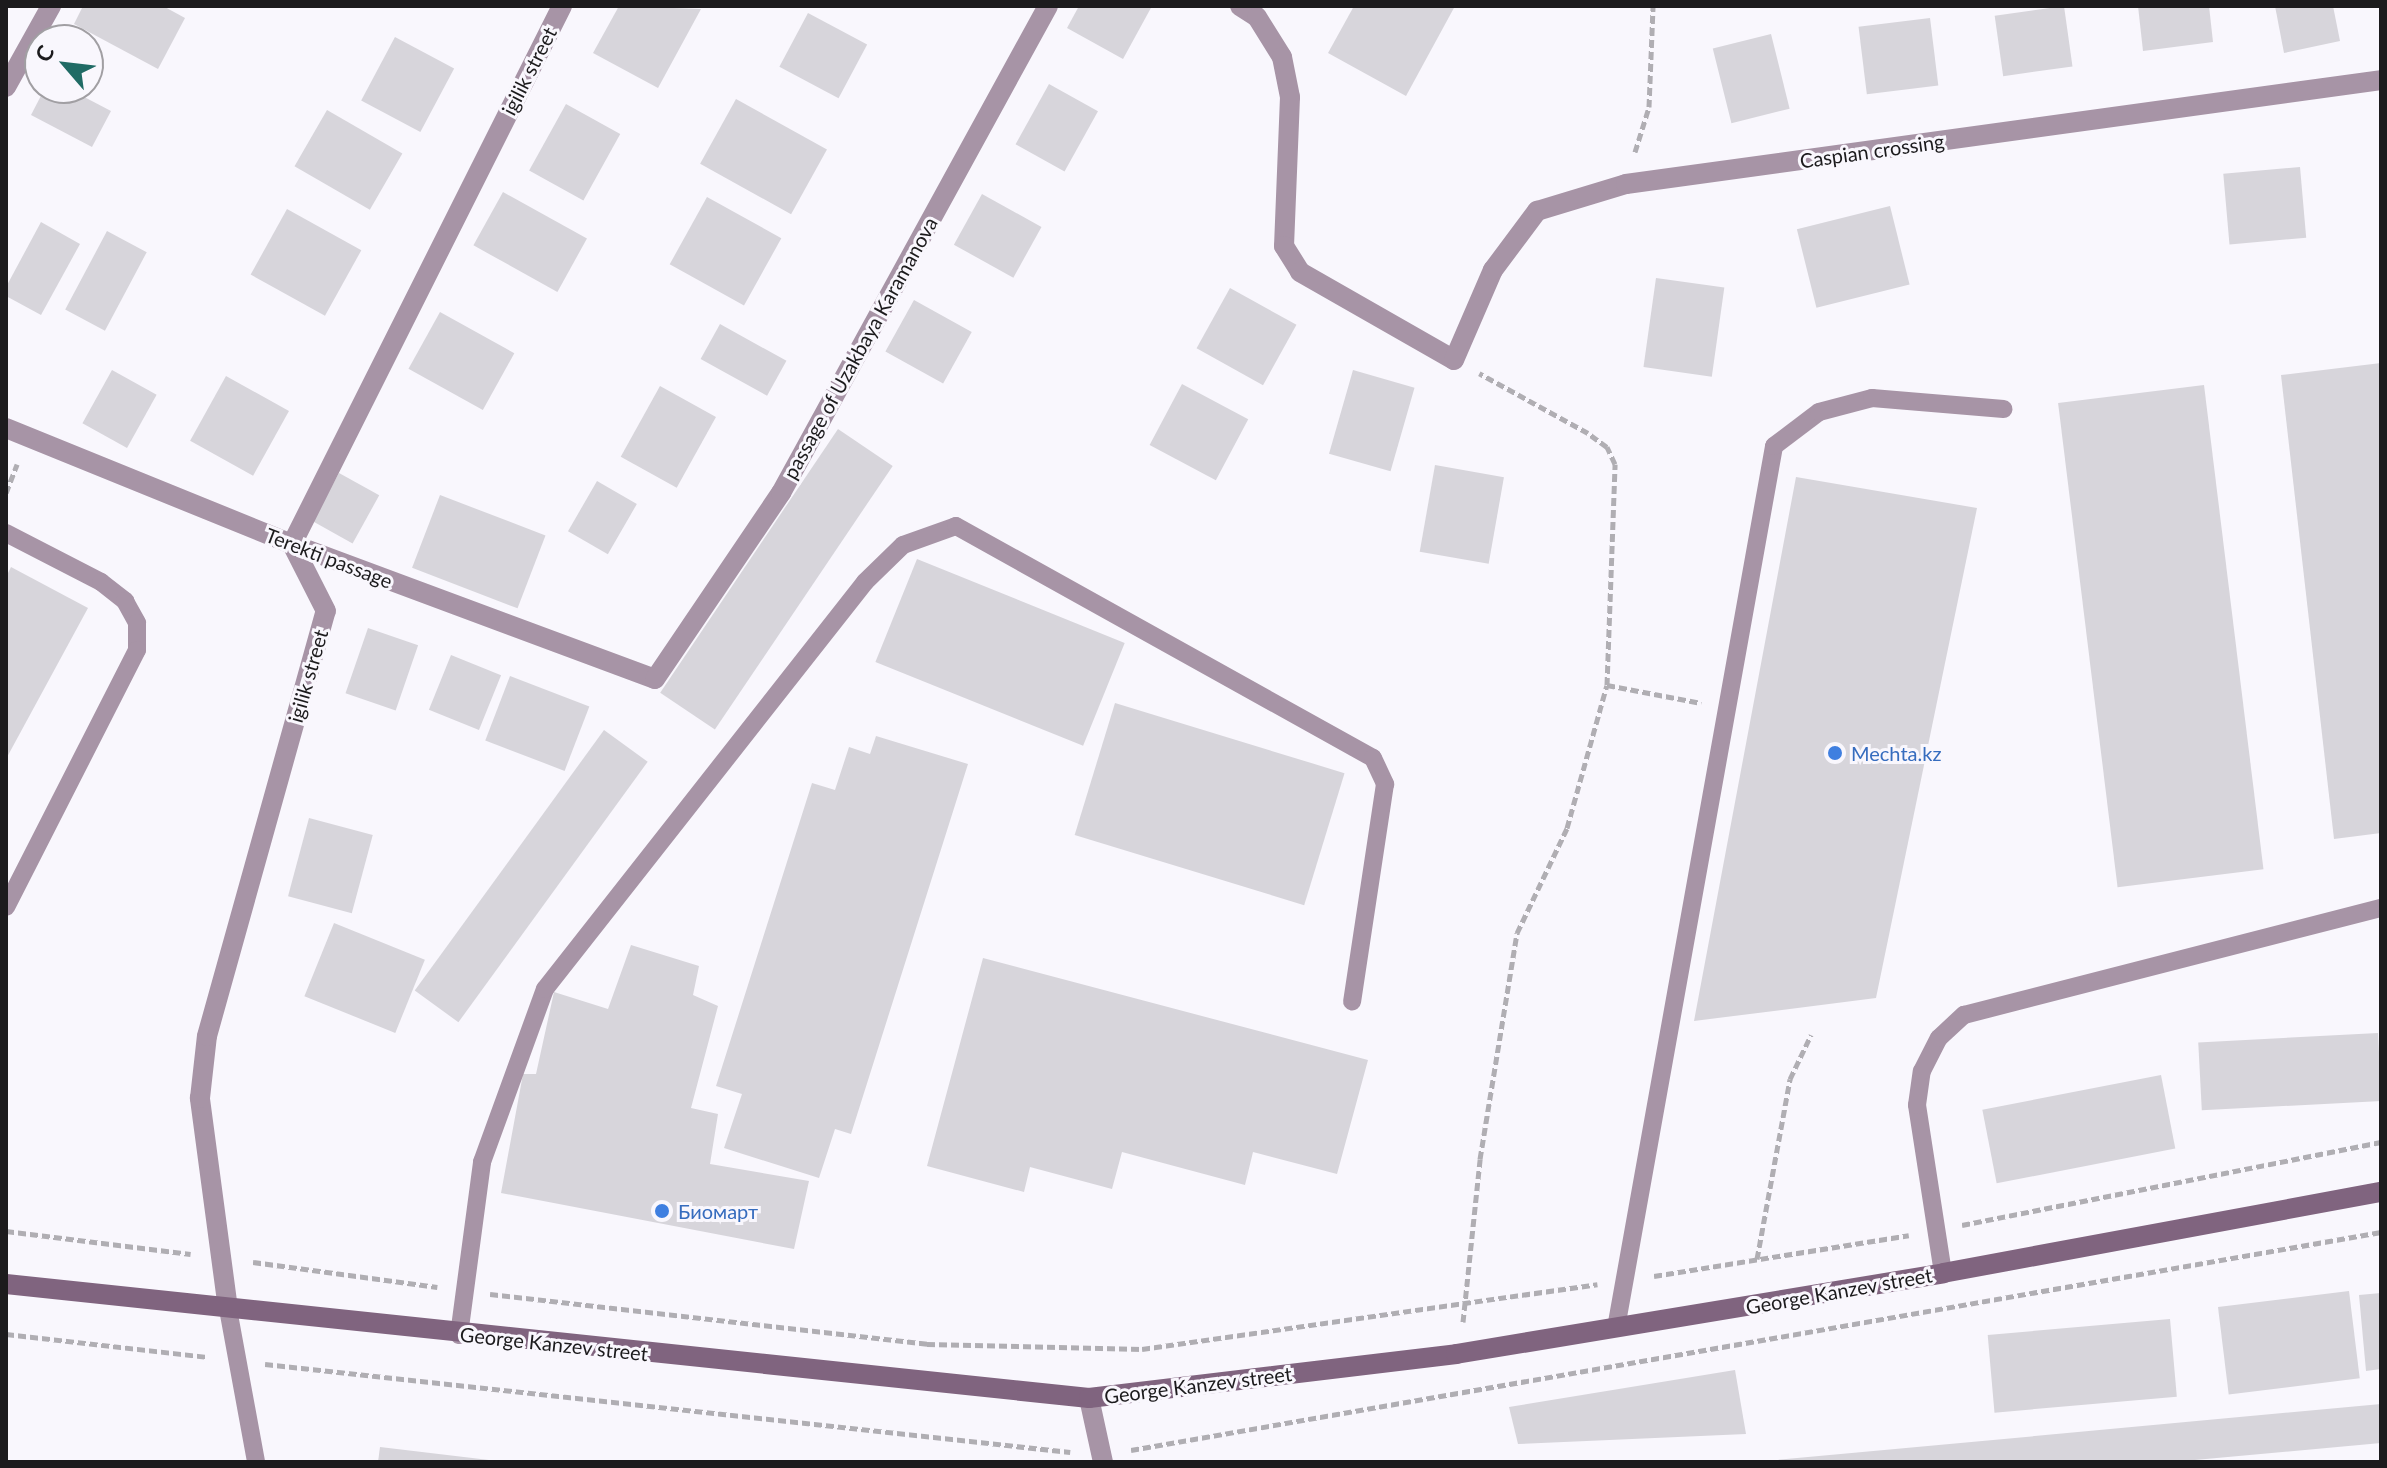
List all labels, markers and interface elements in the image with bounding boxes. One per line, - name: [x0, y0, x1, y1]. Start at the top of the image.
- street label: igilik street: [497, 23, 561, 119]
- north arrow: [24, 24, 104, 104]
- text: С: [29, 41, 59, 66]
- street label: Caspian crossing: [1798, 129, 1946, 173]
- street label: passage of Uzakbaya Karamanova: [778, 213, 942, 483]
- street label: Terekti passage: [262, 523, 396, 593]
- street label: igilik street: [283, 627, 333, 725]
- place label: Mechta.kz: [1851, 741, 1941, 765]
- marker: Mechta.kz: [1826, 744, 1844, 762]
- place label: Биомарт: [678, 1199, 758, 1223]
- marker: Биомарт: [653, 1202, 671, 1220]
- street label: George Kanzev street: [1744, 1263, 1934, 1319]
- street label: George Kanzev street: [459, 1322, 649, 1366]
- street label: George Kanzev street: [1103, 1362, 1293, 1408]

